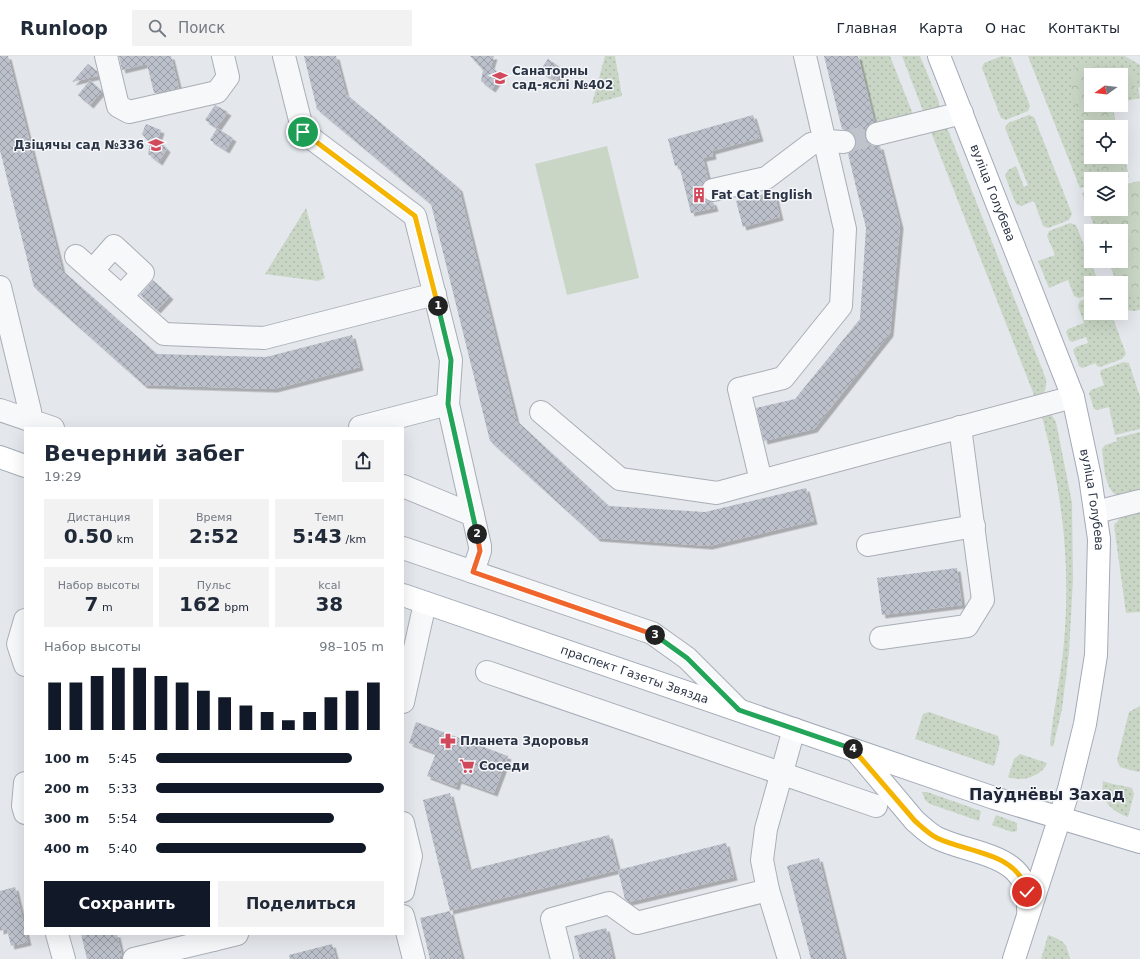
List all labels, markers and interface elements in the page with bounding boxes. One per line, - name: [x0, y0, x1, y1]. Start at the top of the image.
- search box: [132, 10, 412, 46]
- text: Runloop: [20, 17, 108, 39]
- icon: search: [146, 17, 168, 39]
- text: Поиск: [178, 19, 225, 37]
- text: Главная: [836, 20, 897, 36]
- text: Карта: [919, 20, 963, 36]
- text: О нас: [985, 20, 1026, 36]
- text: Контакты: [1048, 20, 1120, 36]
- place label: Санаторны сад-яслі №402: [512, 64, 613, 92]
- north arrow: [1084, 68, 1128, 112]
- map controls: [1084, 68, 1128, 320]
- school or university icon: Санаторны сад-яслі №402: [491, 69, 509, 87]
- pin: [286, 115, 320, 149]
- button: locate: [1084, 120, 1128, 164]
- icon: arrive: [292, 121, 314, 143]
- school or university icon: Дзіцячы сад №336: [147, 136, 165, 154]
- place label: Дзіцячы сад №336: [14, 138, 144, 152]
- street label: вуліца Голубева: [967, 142, 1018, 243]
- button: layers: [1084, 172, 1128, 216]
- building icon: Fat Cat English: [690, 186, 708, 204]
- place label: Fat Cat English: [711, 188, 813, 202]
- button: +: [1084, 224, 1128, 268]
- button: −: [1084, 276, 1128, 320]
- pin: 1: [428, 296, 448, 316]
- text: 1: [434, 299, 442, 312]
- button: share: [342, 440, 384, 482]
- text: Вечерний забег: [44, 441, 245, 466]
- street label: вуліца Голубева: [1077, 447, 1106, 551]
- text: 19:29: [44, 469, 81, 484]
- text: Дистанция: [67, 511, 130, 524]
- text: Время: [196, 511, 232, 524]
- text: Темп: [315, 511, 344, 524]
- text: 0.50: [64, 524, 113, 548]
- text: 2:52: [189, 524, 239, 548]
- text: 5:43: [292, 524, 342, 548]
- pin: 2: [467, 524, 487, 544]
- text: 2: [473, 527, 481, 540]
- text: km: [113, 533, 134, 546]
- text: /km: [342, 533, 366, 546]
- text: Набор высоты: [58, 579, 140, 592]
- text: Пульс: [197, 579, 231, 592]
- text: kcal: [318, 579, 340, 592]
- text: 7: [85, 592, 99, 616]
- text: 162: [179, 592, 221, 616]
- text: 38: [315, 592, 343, 616]
- text: m: [99, 601, 113, 614]
- text: bpm: [221, 601, 249, 614]
- pin: 3: [645, 625, 665, 645]
- text: 3: [651, 628, 659, 641]
- text: Набор высоты: [44, 639, 141, 654]
- text: 98–105 m: [319, 639, 384, 654]
- street label: праспект Газеты Звязда: [559, 643, 711, 706]
- pharmacy icon: Планета Здоровья: [439, 732, 457, 750]
- place label: Планета Здоровья: [460, 734, 589, 748]
- pin: 4: [843, 739, 863, 759]
- text: 4: [849, 742, 857, 755]
- text: 100 m: [44, 751, 89, 766]
- text: 5:45: [108, 751, 137, 766]
- supermarket icon: Соседи: [458, 757, 476, 775]
- place label: Соседи: [479, 759, 529, 773]
- text: 200 m: [44, 781, 89, 796]
- text: 5:33: [108, 781, 137, 796]
- district label: Паўднёвы Захад: [969, 785, 1125, 804]
- text: 300 m: [44, 811, 89, 826]
- text: 5:54: [108, 811, 137, 826]
- text: 400 m: [44, 841, 89, 856]
- text: 5:40: [108, 841, 137, 856]
- pin: [1010, 875, 1044, 909]
- button: Сохранить: [44, 881, 210, 927]
- button: Поделиться: [218, 881, 384, 927]
- icon: check: [1016, 881, 1038, 903]

